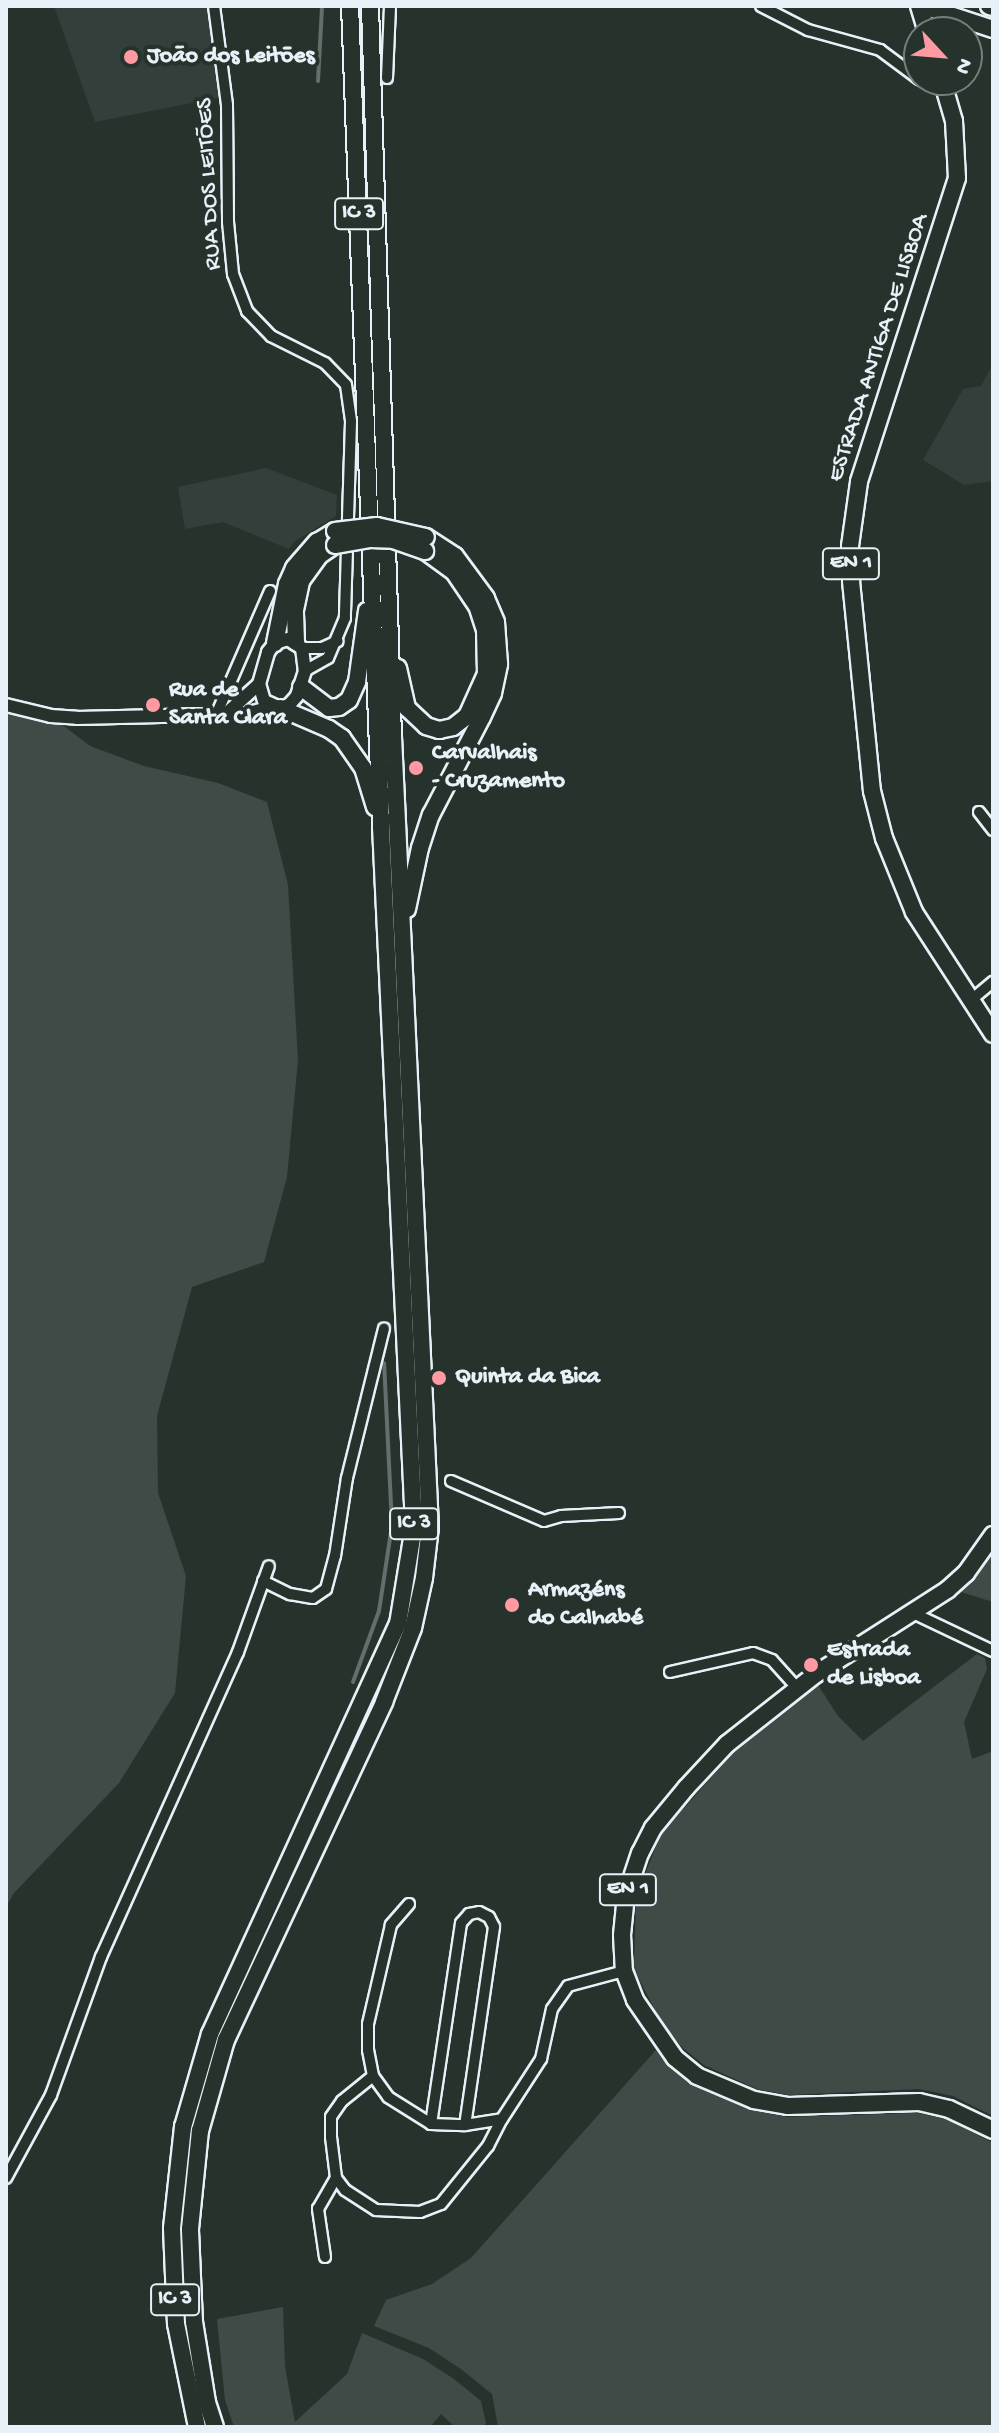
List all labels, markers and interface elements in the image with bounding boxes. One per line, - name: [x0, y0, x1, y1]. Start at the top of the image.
- north arrow: [903, 16, 983, 96]
- place label: João dos Leitões: [147, 43, 315, 71]
- marker: João dos Leitões: [122, 48, 140, 66]
- text: N: [948, 53, 978, 78]
- street label: RUA DOS LEITÕES: [191, 97, 229, 271]
- road number: IC 3: [333, 196, 385, 232]
- street label: ESTRADA ANTIGA DE LISBOA: [822, 210, 936, 486]
- road number: EN 1: [821, 546, 881, 582]
- place label: Rua de Santa Clara: [169, 677, 287, 733]
- marker: Rua de Santa Clara: [144, 696, 162, 714]
- place label: Carvalhais - Cruzamento: [432, 740, 565, 796]
- marker: Carvalhais - Cruzamento: [407, 759, 425, 777]
- place label: Quinta da Bica: [455, 1364, 600, 1392]
- marker: Quinta da Bica: [430, 1369, 448, 1387]
- road number: IC 3: [388, 1506, 440, 1542]
- place label: Armazéns do Calhabé: [528, 1577, 643, 1633]
- marker: Armazéns do Calhabé: [503, 1596, 521, 1614]
- place label: Estrada de Lisboa: [827, 1637, 920, 1693]
- marker: Estrada de Lisboa: [802, 1656, 820, 1674]
- road number: EN 1: [598, 1872, 658, 1908]
- road number: IC 3: [149, 2282, 201, 2318]

